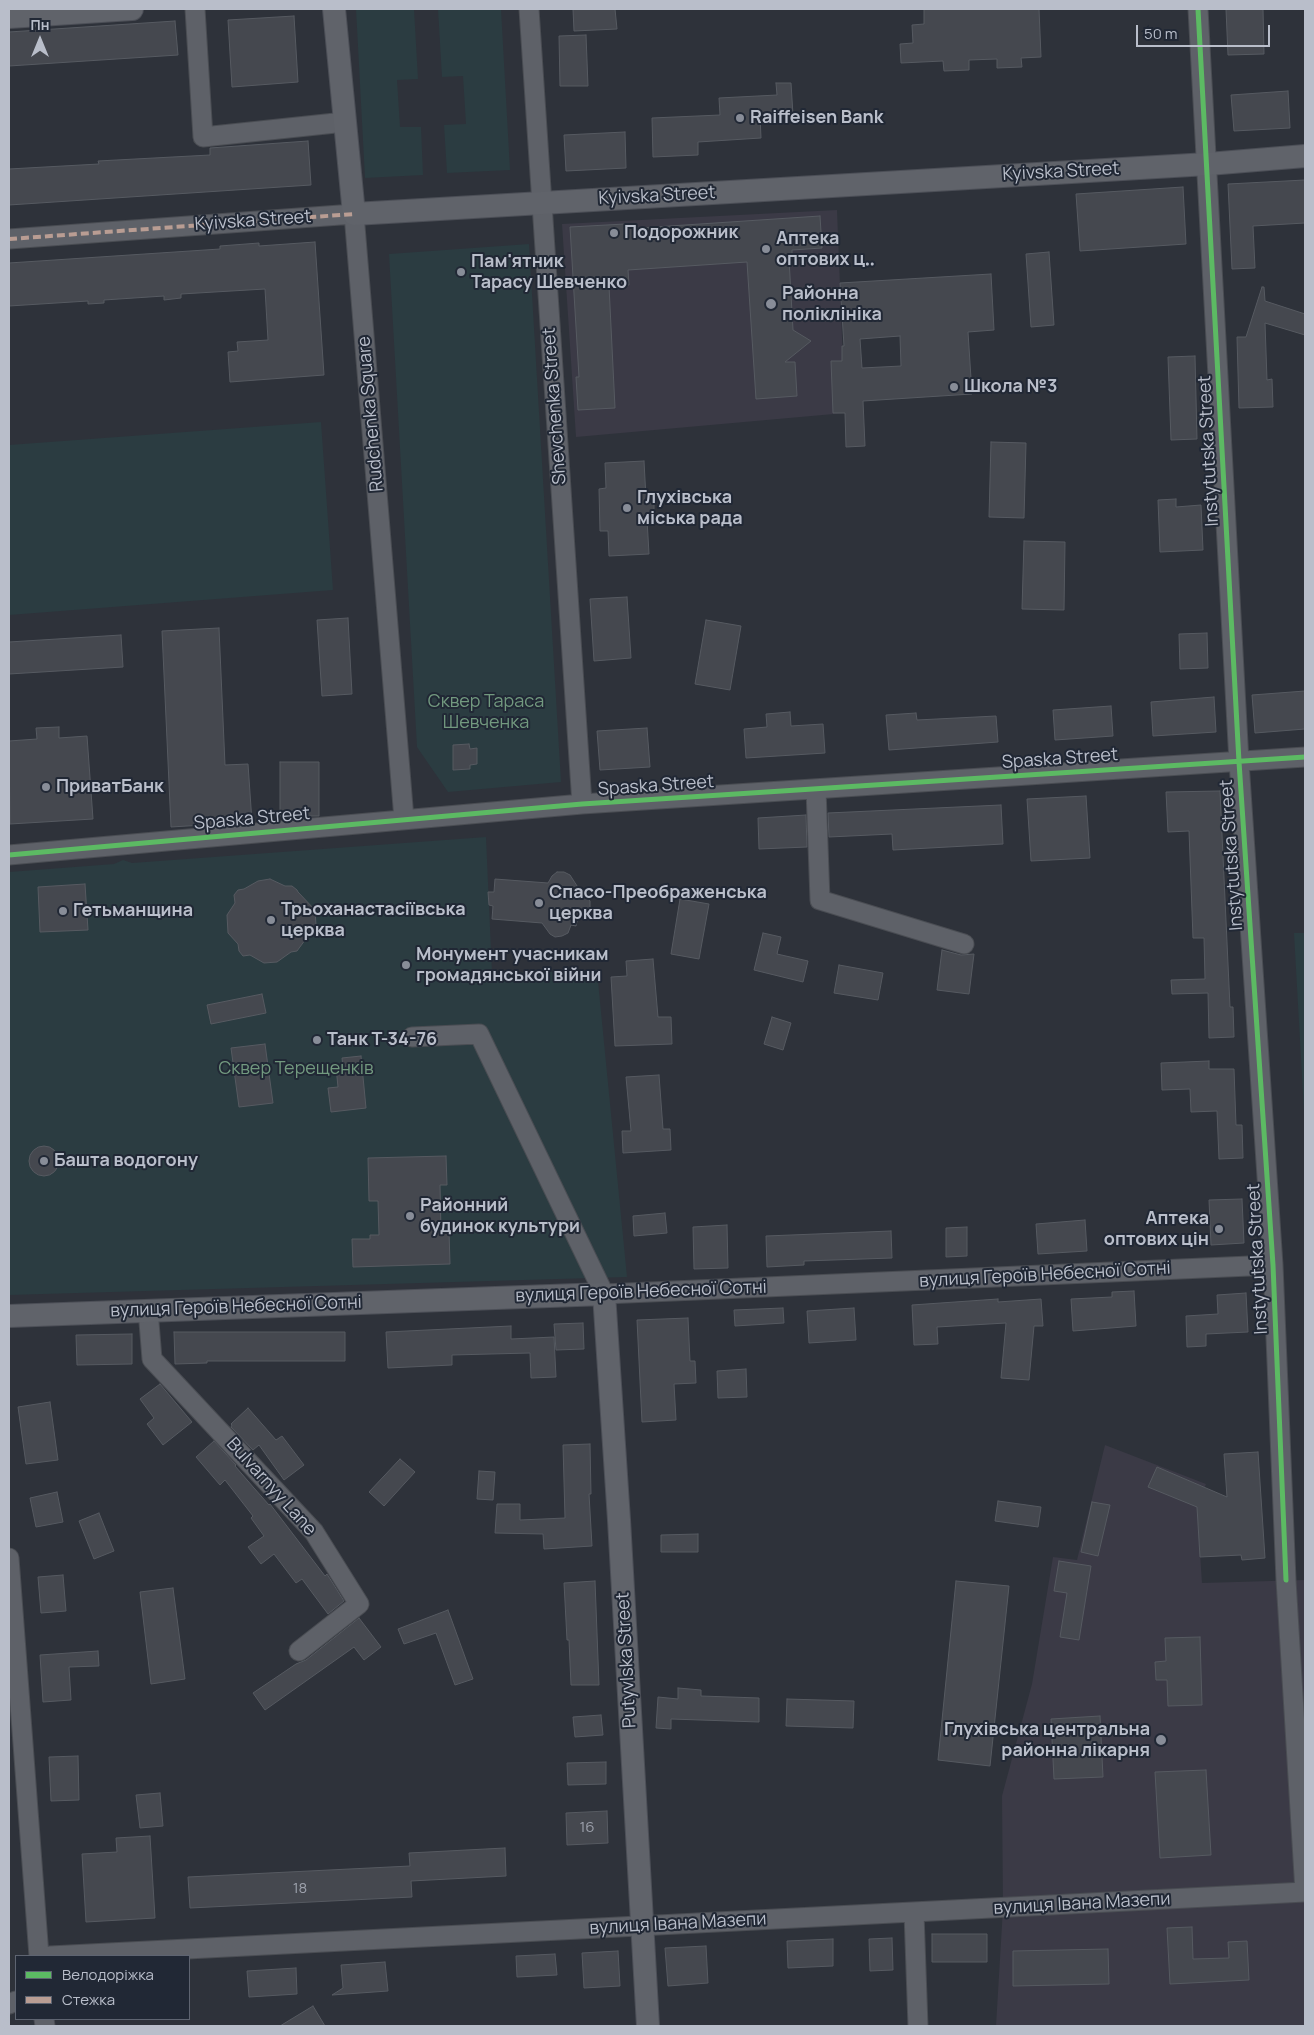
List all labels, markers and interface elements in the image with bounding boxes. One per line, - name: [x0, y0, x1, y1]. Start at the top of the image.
- north arrow: [15, 15, 65, 65]
- text: Пн: [31, 15, 49, 34]
- scale bar: [1139, 15, 1273, 47]
- text: 50 m: [1144, 23, 1178, 44]
- place label: Raiffeisen Bank: [750, 107, 884, 129]
- marker: Raiffeisen Bank: [734, 112, 746, 124]
- street label: Kyivska Street: [1002, 158, 1120, 186]
- street label: Kyivska Street: [598, 182, 716, 210]
- street label: Kyivska Street: [194, 206, 312, 236]
- place label: Подорожник: [624, 222, 738, 244]
- marker: Подорожник: [608, 227, 620, 239]
- place label: Аптека оптових ц‥: [776, 228, 875, 270]
- marker: Аптека оптових ц‥: [760, 243, 772, 255]
- place label: Пам'ятник Тарасу Шевченко: [471, 251, 627, 294]
- marker: Пам'ятник Тарасу Шевченко: [455, 266, 467, 278]
- place label: Районна поліклініка: [782, 283, 882, 326]
- marker: Районна поліклініка: [764, 297, 778, 311]
- street label: Shevchenka Street: [539, 327, 571, 485]
- street label: Rudchenka Square: [353, 335, 389, 493]
- street label: Instytutska Street: [1194, 375, 1224, 527]
- place label: Школа №3: [964, 376, 1057, 398]
- marker: Школа №3: [948, 381, 960, 393]
- place label: Глухівська міська рада: [637, 487, 743, 530]
- marker: Глухівська міська рада: [621, 502, 633, 514]
- park label: Сквер Тараса Шевченка: [428, 691, 544, 734]
- street label: Spaska Street: [1001, 744, 1119, 774]
- street label: Spaska Street: [597, 771, 715, 801]
- place label: ПриватБанк: [56, 776, 164, 798]
- street label: Instytutska Street: [1216, 779, 1248, 931]
- marker: ПриватБанк: [40, 781, 52, 793]
- street label: Spaska Street: [193, 803, 311, 835]
- place label: Спасо-Преображенська церква: [549, 882, 767, 924]
- marker: Спасо-Преображенська церква: [533, 897, 545, 909]
- place label: Трьоханастасіївська церква: [281, 899, 466, 942]
- place label: Гетьманщина: [73, 900, 193, 922]
- marker: Гетьманщина: [57, 905, 69, 917]
- marker: Трьоханастасіївська церква: [265, 914, 277, 926]
- place label: Монумент учасникам громадянської війни: [416, 944, 608, 986]
- marker: Монумент учасникам громадянської війни: [400, 959, 412, 971]
- place label: Танк Т-34-76: [327, 1029, 437, 1051]
- marker: Танк Т-34-76: [311, 1034, 323, 1046]
- park label: Сквер Терещенків: [218, 1058, 374, 1080]
- place label: Башта водогону: [54, 1150, 198, 1172]
- marker: Башта водогону: [38, 1155, 50, 1167]
- street label: Instytutska Street: [1243, 1183, 1273, 1335]
- place label: Районний будинок культури: [420, 1195, 580, 1238]
- place label: Аптека оптових цін: [1104, 1208, 1209, 1250]
- marker: Районний будинок культури: [404, 1210, 416, 1222]
- marker: Аптека оптових цін: [1213, 1223, 1225, 1235]
- street label: вулиця Героїв Небесної Сотні: [919, 1258, 1171, 1292]
- street label: вулиця Героїв Небесної Сотні: [515, 1277, 767, 1307]
- street label: вулиця Героїв Небесної Сотні: [110, 1292, 362, 1322]
- street label: Bulvarnyy Lane: [221, 1434, 321, 1540]
- street label: Putyvlska Street: [613, 1591, 641, 1729]
- place label: Глухівська центральна районна лікарня: [944, 1719, 1150, 1762]
- marker: Глухівська центральна районна лікарня: [1154, 1733, 1168, 1747]
- house number: 16: [579, 1819, 595, 1837]
- house number: 18: [293, 1880, 307, 1898]
- street label: вулиця Івана Мазепи: [993, 1889, 1171, 1919]
- street label: вулиця Івана Мазепи: [589, 1909, 767, 1939]
- legend: [15, 1955, 190, 2020]
- text: Велодоріжка: [62, 1964, 154, 1985]
- text: Стежка: [62, 1989, 115, 2010]

